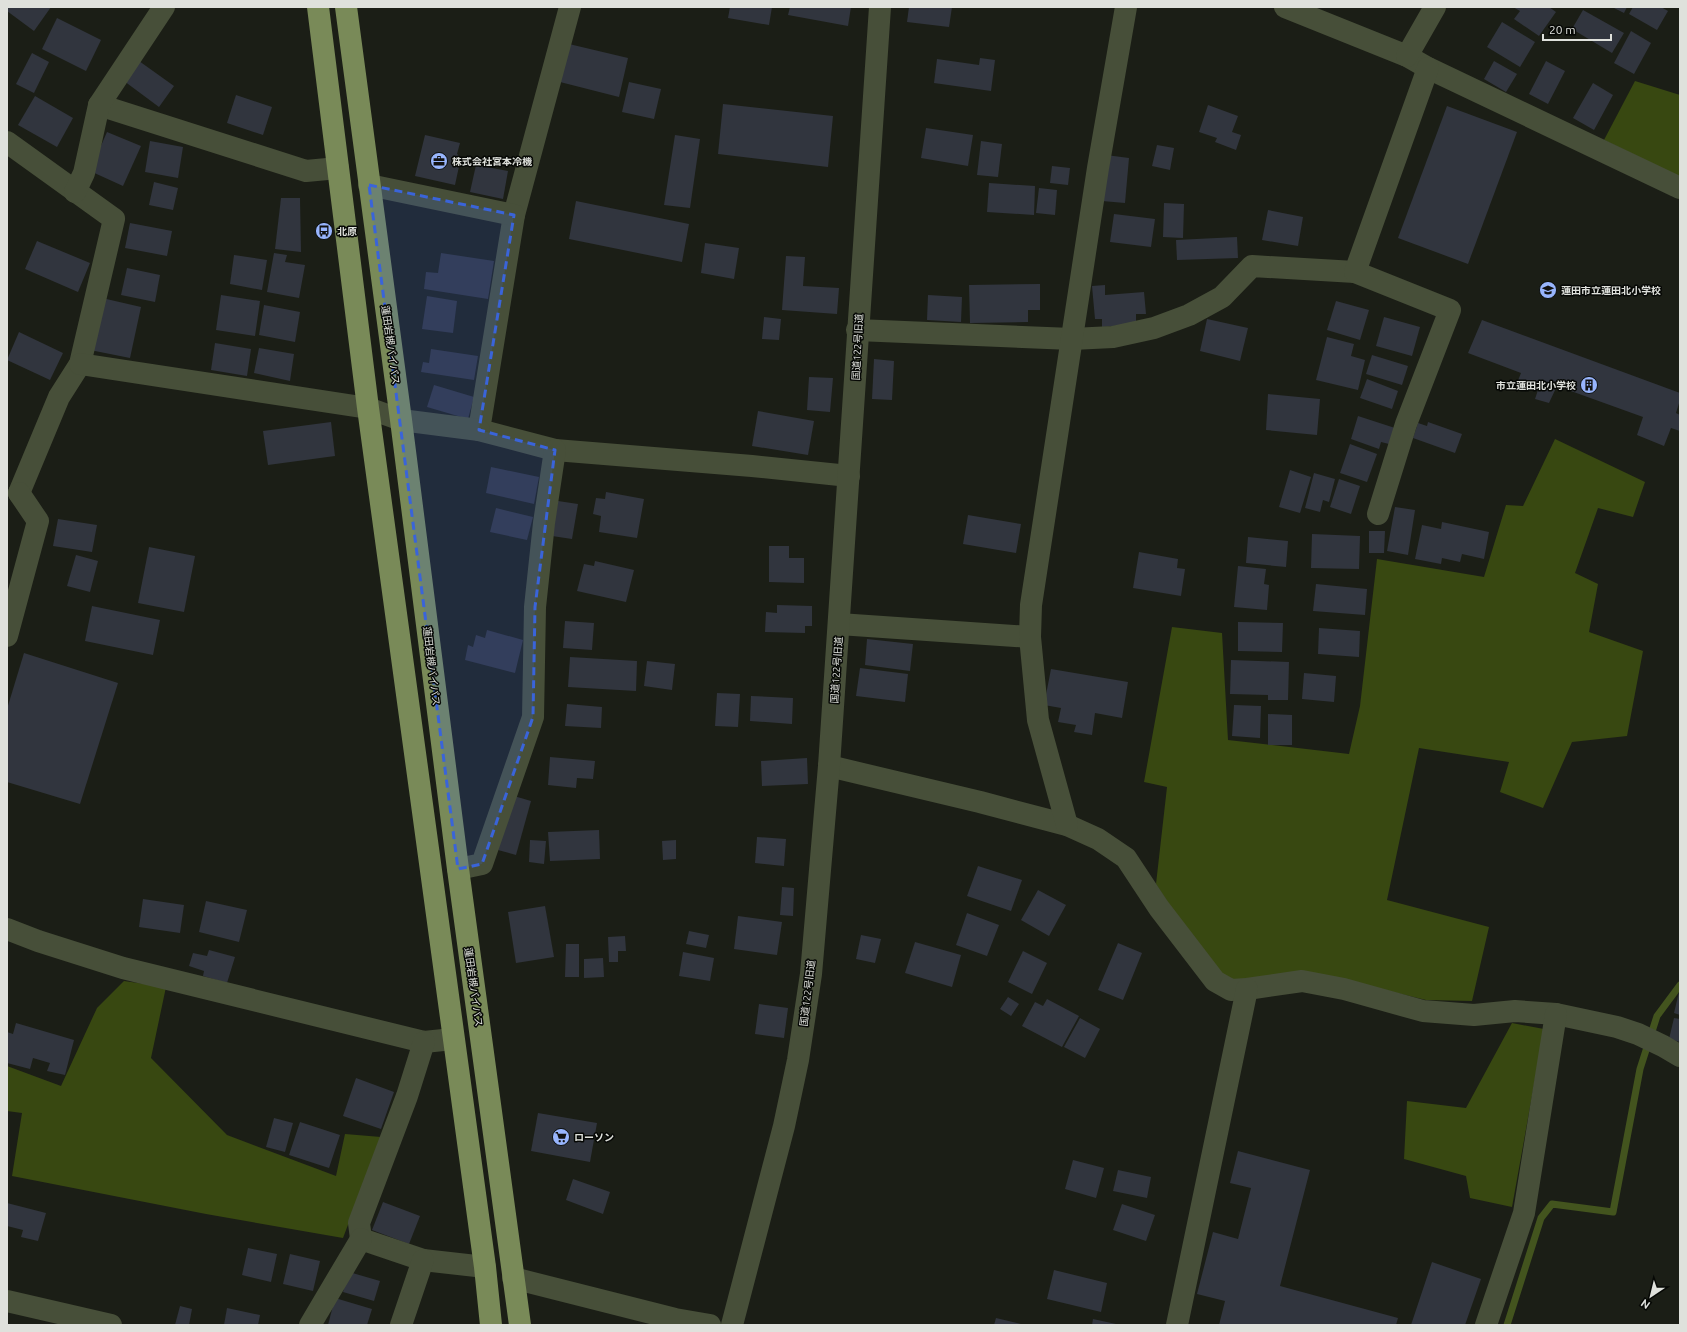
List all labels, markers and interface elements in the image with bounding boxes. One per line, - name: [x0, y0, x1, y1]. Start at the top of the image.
- scale bar: [1543, 16, 1611, 42]
- text: 20 m: [1549, 23, 1576, 36]
- office icon: 株式会社宮本冷機: [429, 151, 449, 171]
- place label: 株式会社宮本冷機: [452, 156, 532, 167]
- bus stop icon: 北原: [314, 221, 334, 241]
- place label: 北原: [337, 226, 357, 237]
- school or university icon: 蓮田市立蓮田北小学校: [1538, 280, 1558, 300]
- place label: 蓮田市立蓮田北小学校: [1561, 285, 1661, 296]
- street label: 蓮田岩槻バイパス: [380, 305, 402, 385]
- street label: 国道122号旧道: [850, 313, 865, 381]
- building icon: 市立蓮田北小学校: [1579, 375, 1599, 395]
- place label: 市立蓮田北小学校: [1496, 380, 1576, 391]
- street label: 蓮田岩槻バイパス: [421, 626, 442, 706]
- street label: 国道122号旧道: [829, 636, 844, 704]
- street label: 蓮田岩槻バイパス: [463, 947, 485, 1027]
- street label: 国道122号旧道: [798, 959, 817, 1027]
- supermarket icon: ローソン: [551, 1127, 571, 1147]
- place label: ローソン: [574, 1132, 614, 1143]
- north arrow: [1631, 1276, 1671, 1316]
- text: N: [1638, 1297, 1652, 1311]

